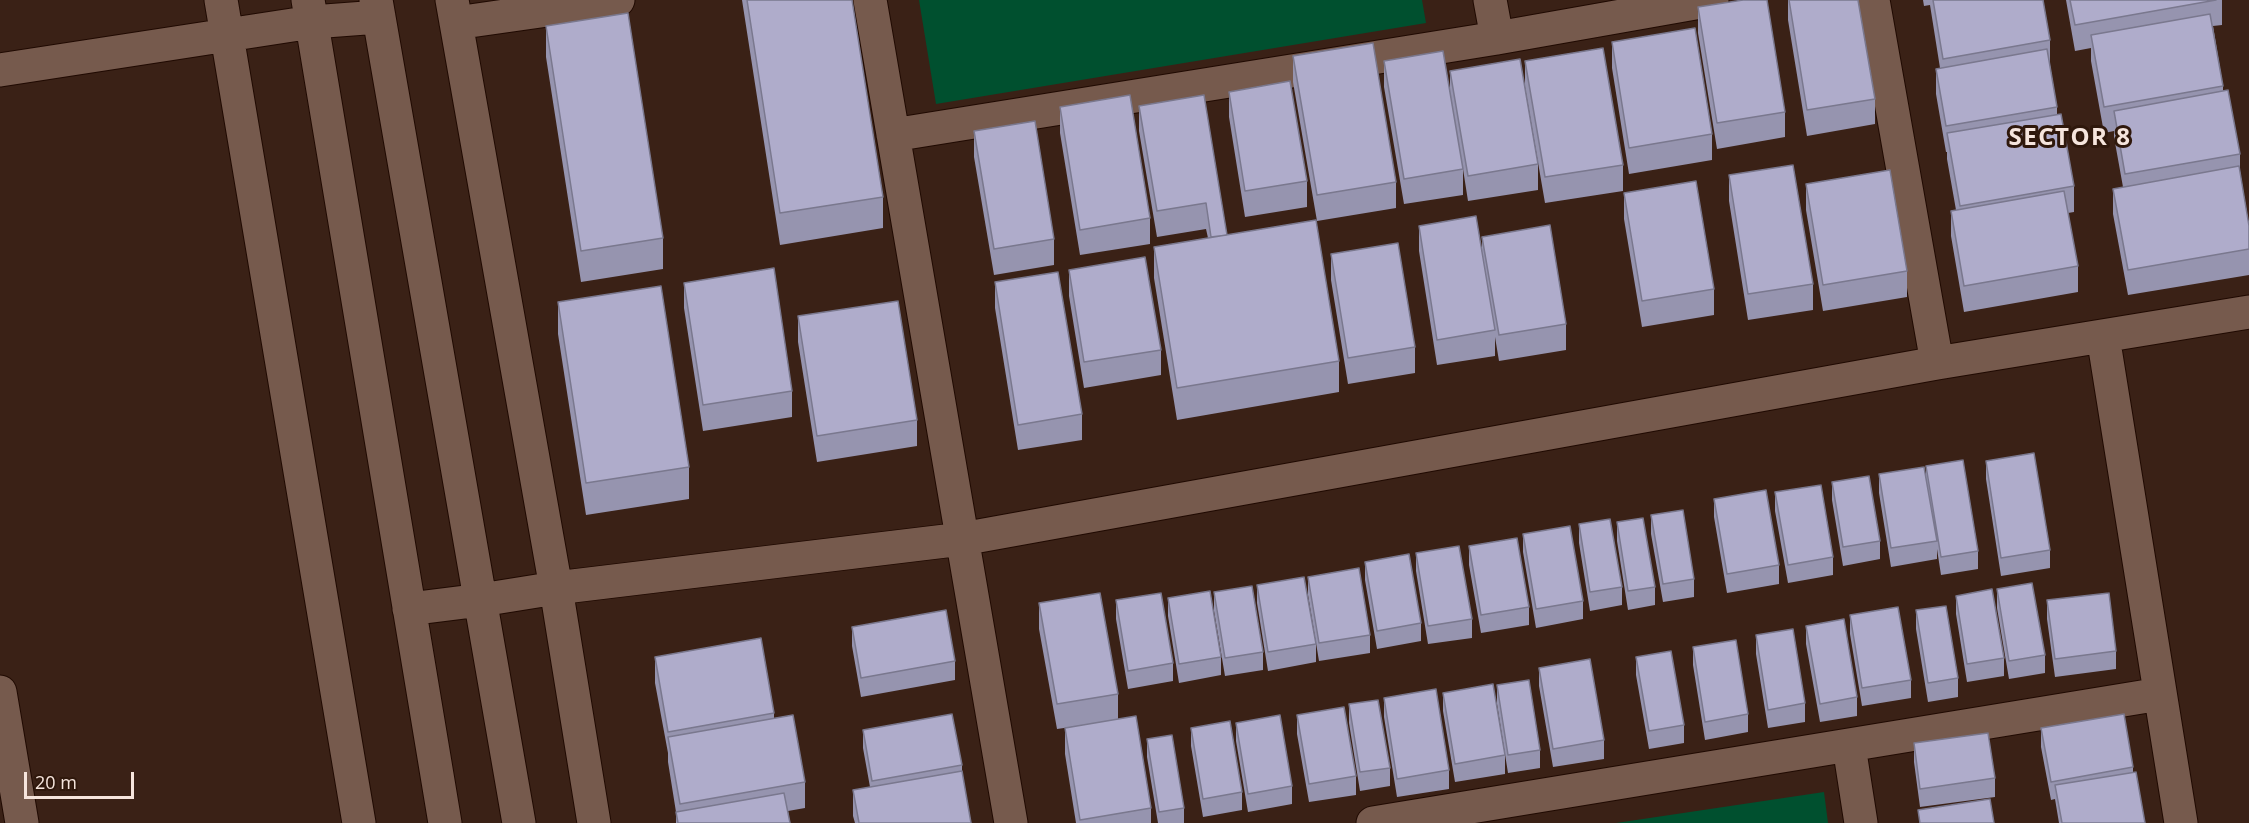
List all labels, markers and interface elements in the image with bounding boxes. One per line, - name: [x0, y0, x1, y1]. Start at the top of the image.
- district label: SECTOR 8: [2009, 124, 2131, 152]
- scale bar: [27, 760, 136, 798]
- text: 20 m: [35, 770, 77, 794]

